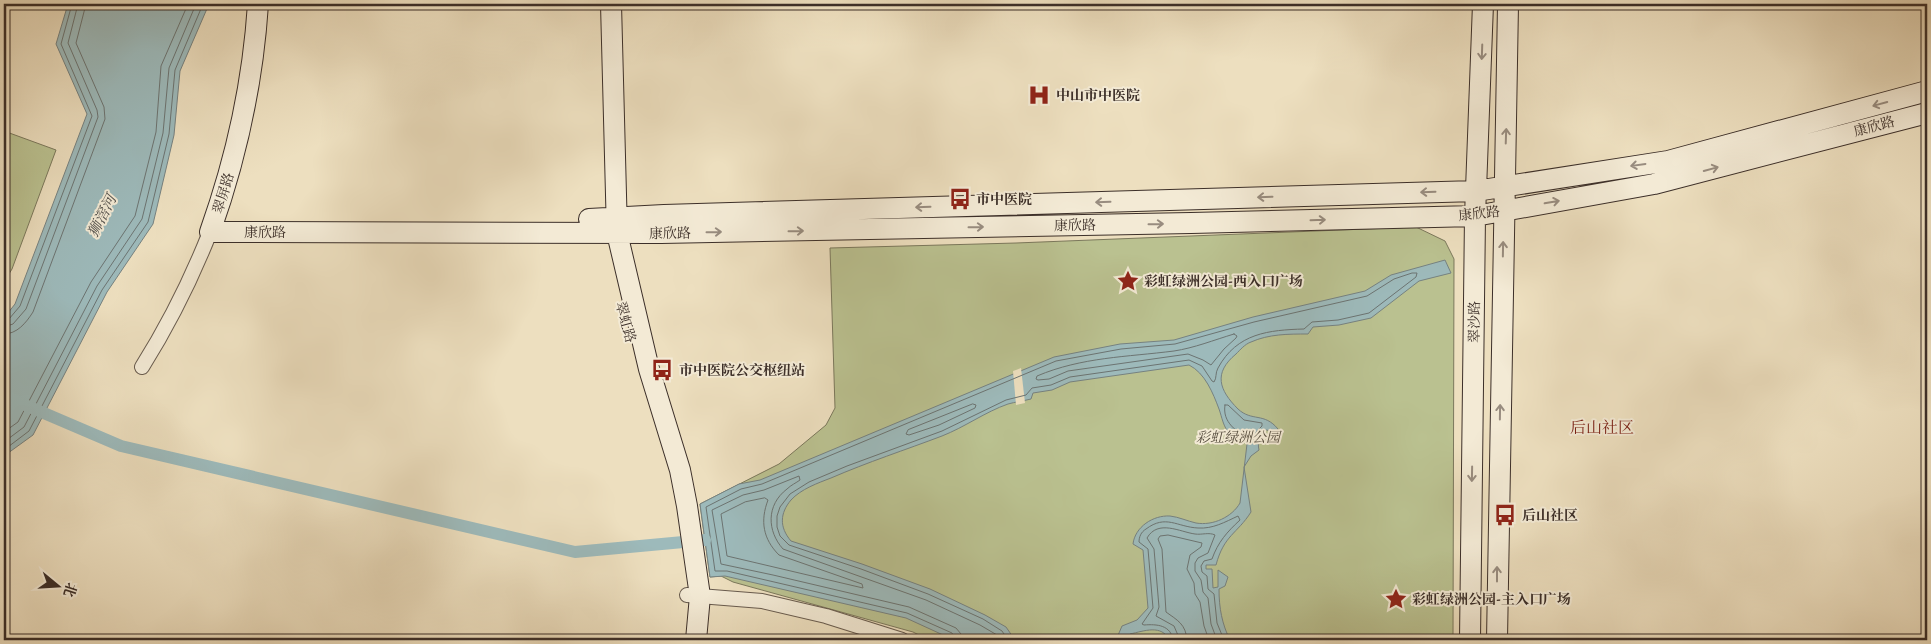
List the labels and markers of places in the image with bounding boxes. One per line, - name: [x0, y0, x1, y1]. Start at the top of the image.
- hospital icon: 中山市中医院: [1026, 82, 1052, 108]
- place label: 中山市中医院: [1056, 86, 1140, 105]
- bus stop icon: 市中医院: [947, 186, 973, 212]
- place label: 市中医院: [976, 190, 1032, 209]
- place icon: 彩虹绿洲公园-西入口广场: [1115, 268, 1141, 294]
- place label: 彩虹绿洲公园-西入口广场: [1144, 272, 1303, 291]
- bus stop icon: 市中医院公交枢纽站: [649, 357, 675, 383]
- place label: 市中医院公交枢纽站: [679, 361, 805, 380]
- bus stop icon: 后山社区: [1492, 502, 1518, 528]
- place label: 后山社区: [1522, 506, 1578, 525]
- place icon: 彩虹绿洲公园-主入口广场: [1383, 586, 1409, 612]
- place label: 彩虹绿洲公园-主入口广场: [1412, 590, 1571, 609]

